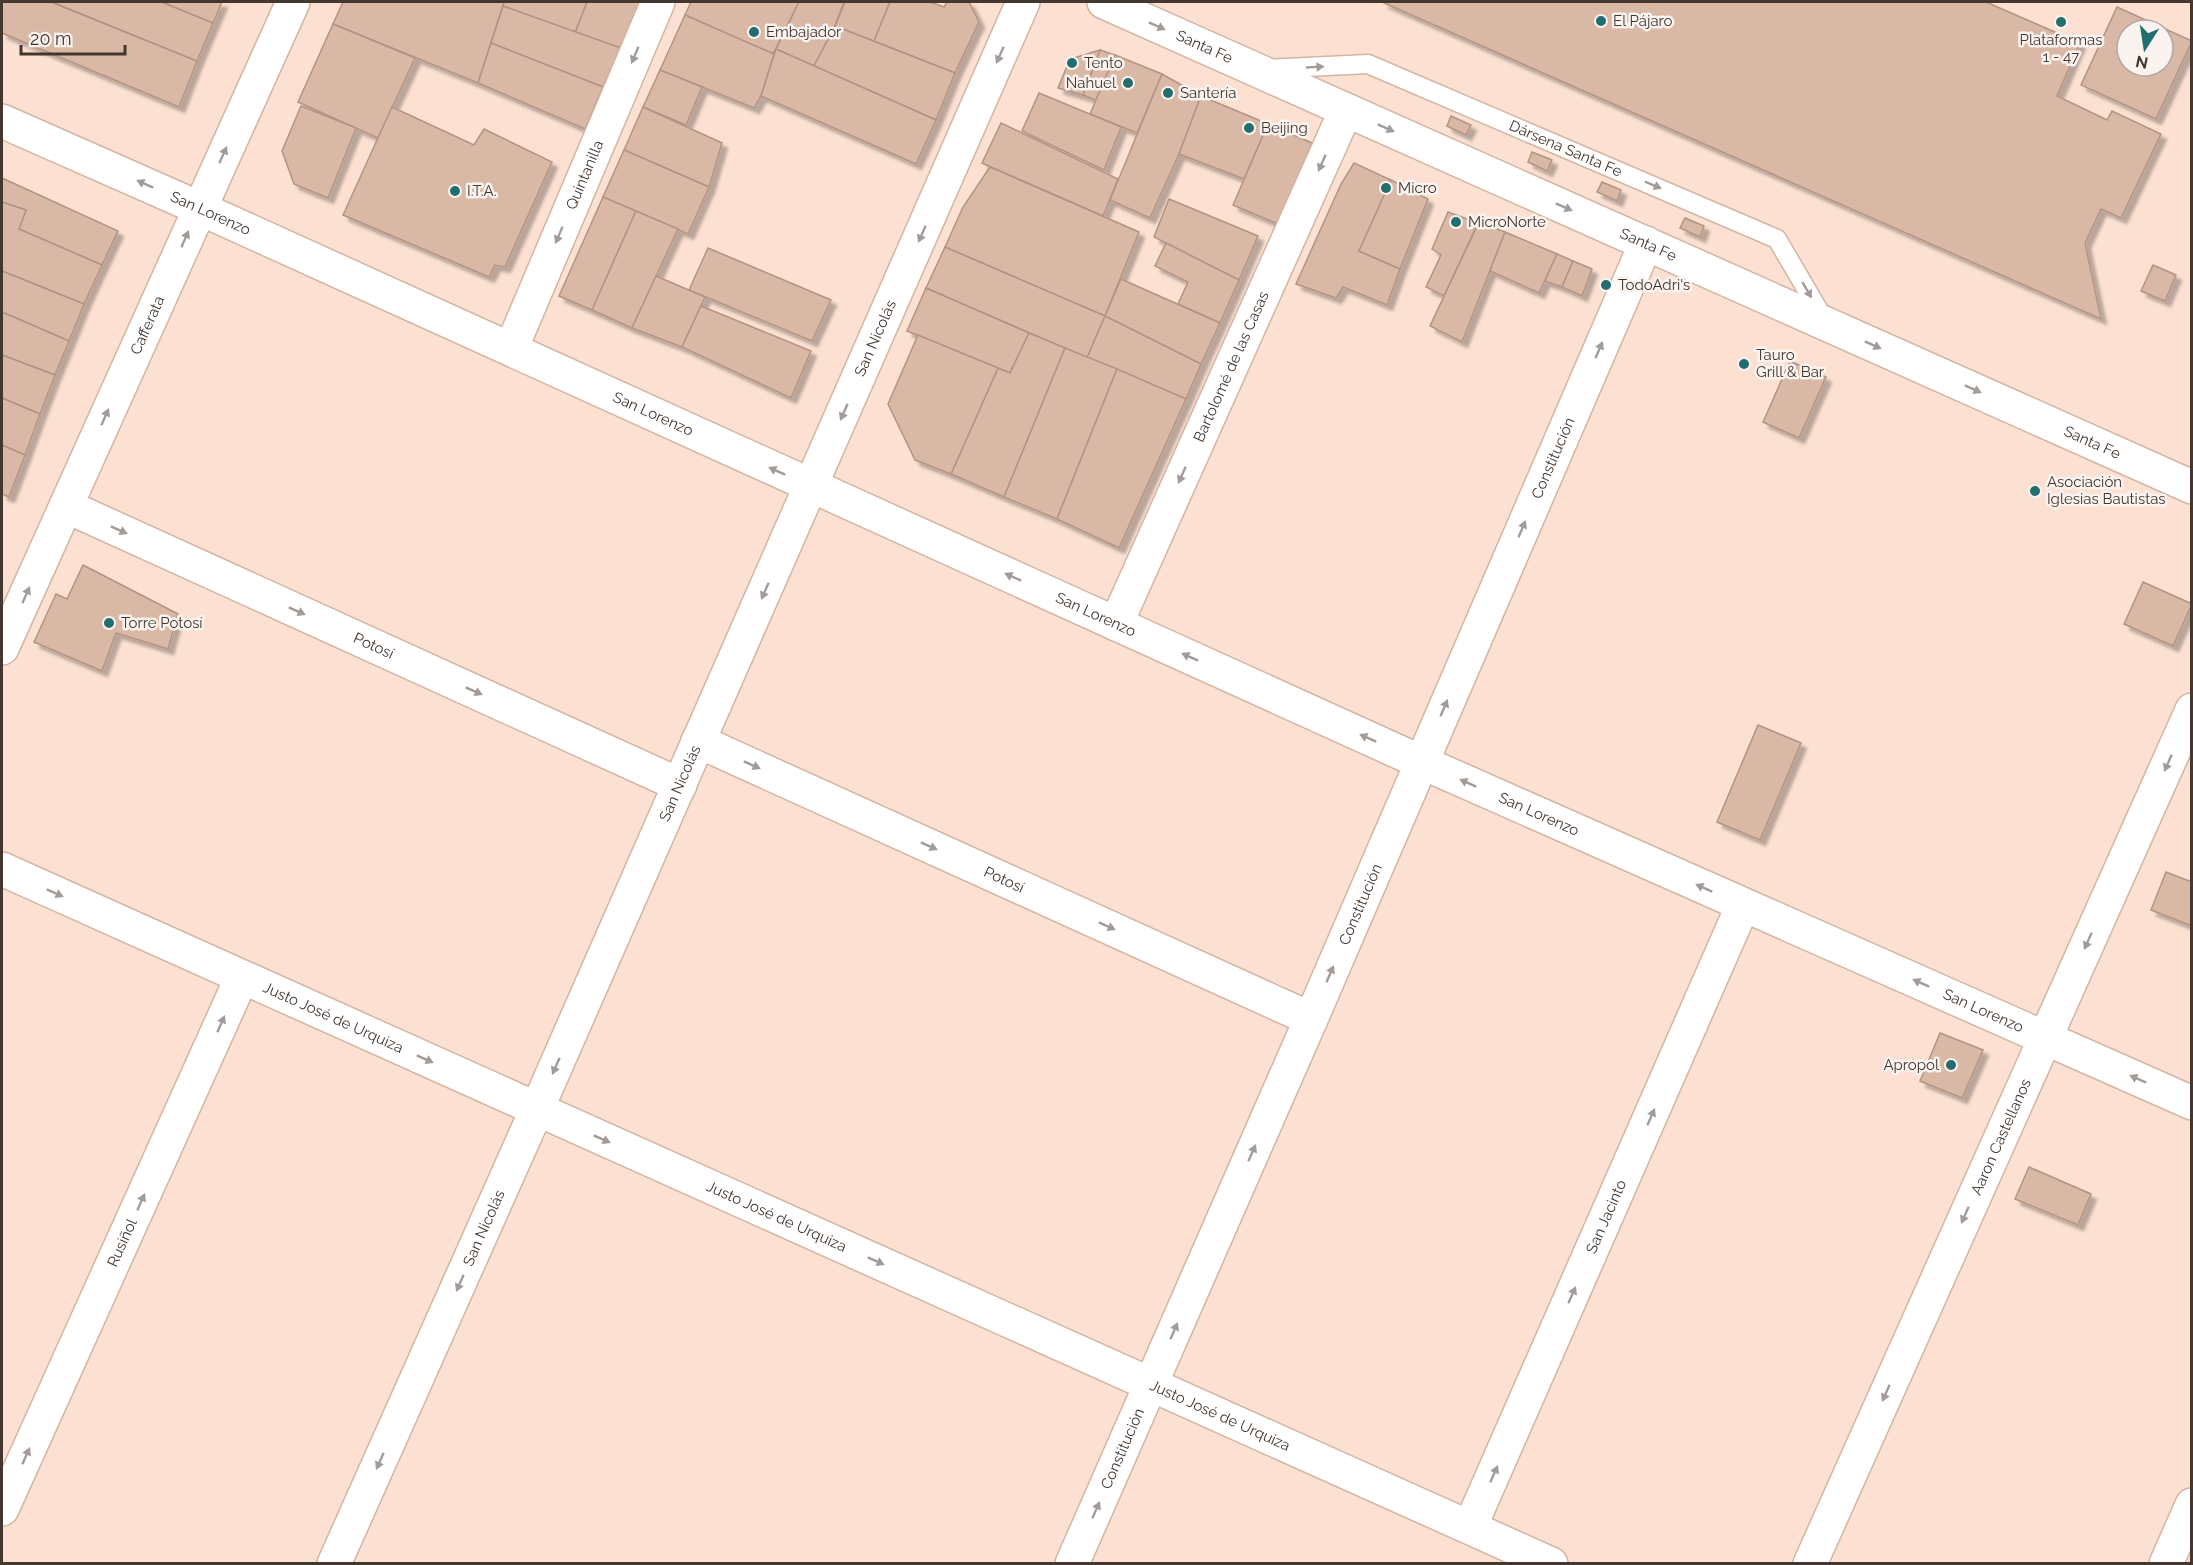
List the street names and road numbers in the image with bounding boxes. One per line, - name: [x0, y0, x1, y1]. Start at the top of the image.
- street label: Santa Fe: [1173, 26, 1236, 67]
- street label: Dársena Santa Fe: [1506, 116, 1625, 181]
- street label: Quintanilla: [562, 138, 607, 212]
- street label: San Lorenzo: [168, 187, 254, 239]
- street label: Santa Fe: [1617, 224, 1680, 265]
- street label: Bartolomé de las Casas: [1190, 288, 1273, 445]
- street label: Cafferata: [126, 293, 168, 357]
- street label: San Nicolás: [851, 297, 900, 379]
- street label: San Lorenzo: [610, 388, 696, 440]
- street label: Constitución: [1528, 415, 1579, 502]
- street label: Santa Fe: [2061, 422, 2124, 463]
- street label: San Lorenzo: [1053, 589, 1139, 641]
- street label: Potosí: [351, 629, 397, 663]
- street label: San Nicolás: [655, 742, 705, 824]
- street label: San Lorenzo: [1496, 788, 1582, 840]
- street label: Constitución: [1335, 861, 1386, 948]
- street label: Potosí: [981, 863, 1028, 897]
- street label: Justo José de Urquiza: [260, 978, 406, 1057]
- street label: San Lorenzo: [1940, 985, 2026, 1036]
- street label: Aaron Castellanos: [1967, 1076, 2035, 1198]
- street label: Justo José de Urquiza: [704, 1177, 850, 1256]
- street label: San Jacinto: [1582, 1177, 1630, 1256]
- street label: San Nicolás: [459, 1187, 509, 1269]
- street label: Rusiñol: [103, 1215, 141, 1270]
- street label: Justo José de Urquiza: [1147, 1376, 1293, 1455]
- street label: Constitución: [1097, 1405, 1148, 1492]

